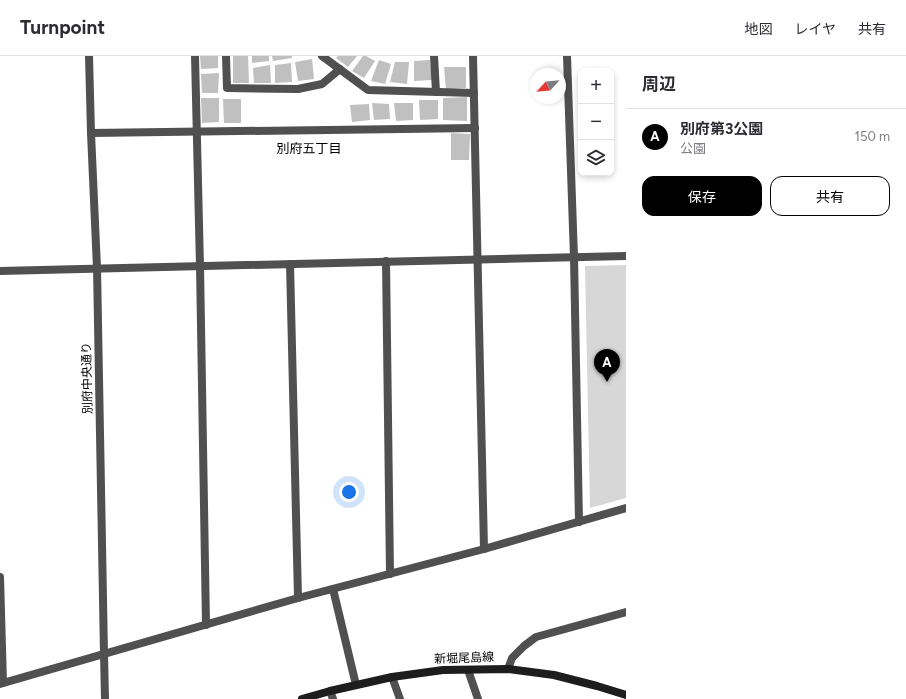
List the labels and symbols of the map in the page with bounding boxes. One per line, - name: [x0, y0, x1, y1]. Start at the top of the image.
- north arrow: [530, 68, 566, 104]
- district label: 別府五丁目: [276, 141, 342, 156]
- street label: 別府中央通り: [79, 342, 95, 414]
- pin: A: [594, 349, 620, 382]
- your location: [339, 482, 359, 502]
- street label: 新堀尾島線: [434, 650, 494, 666]

